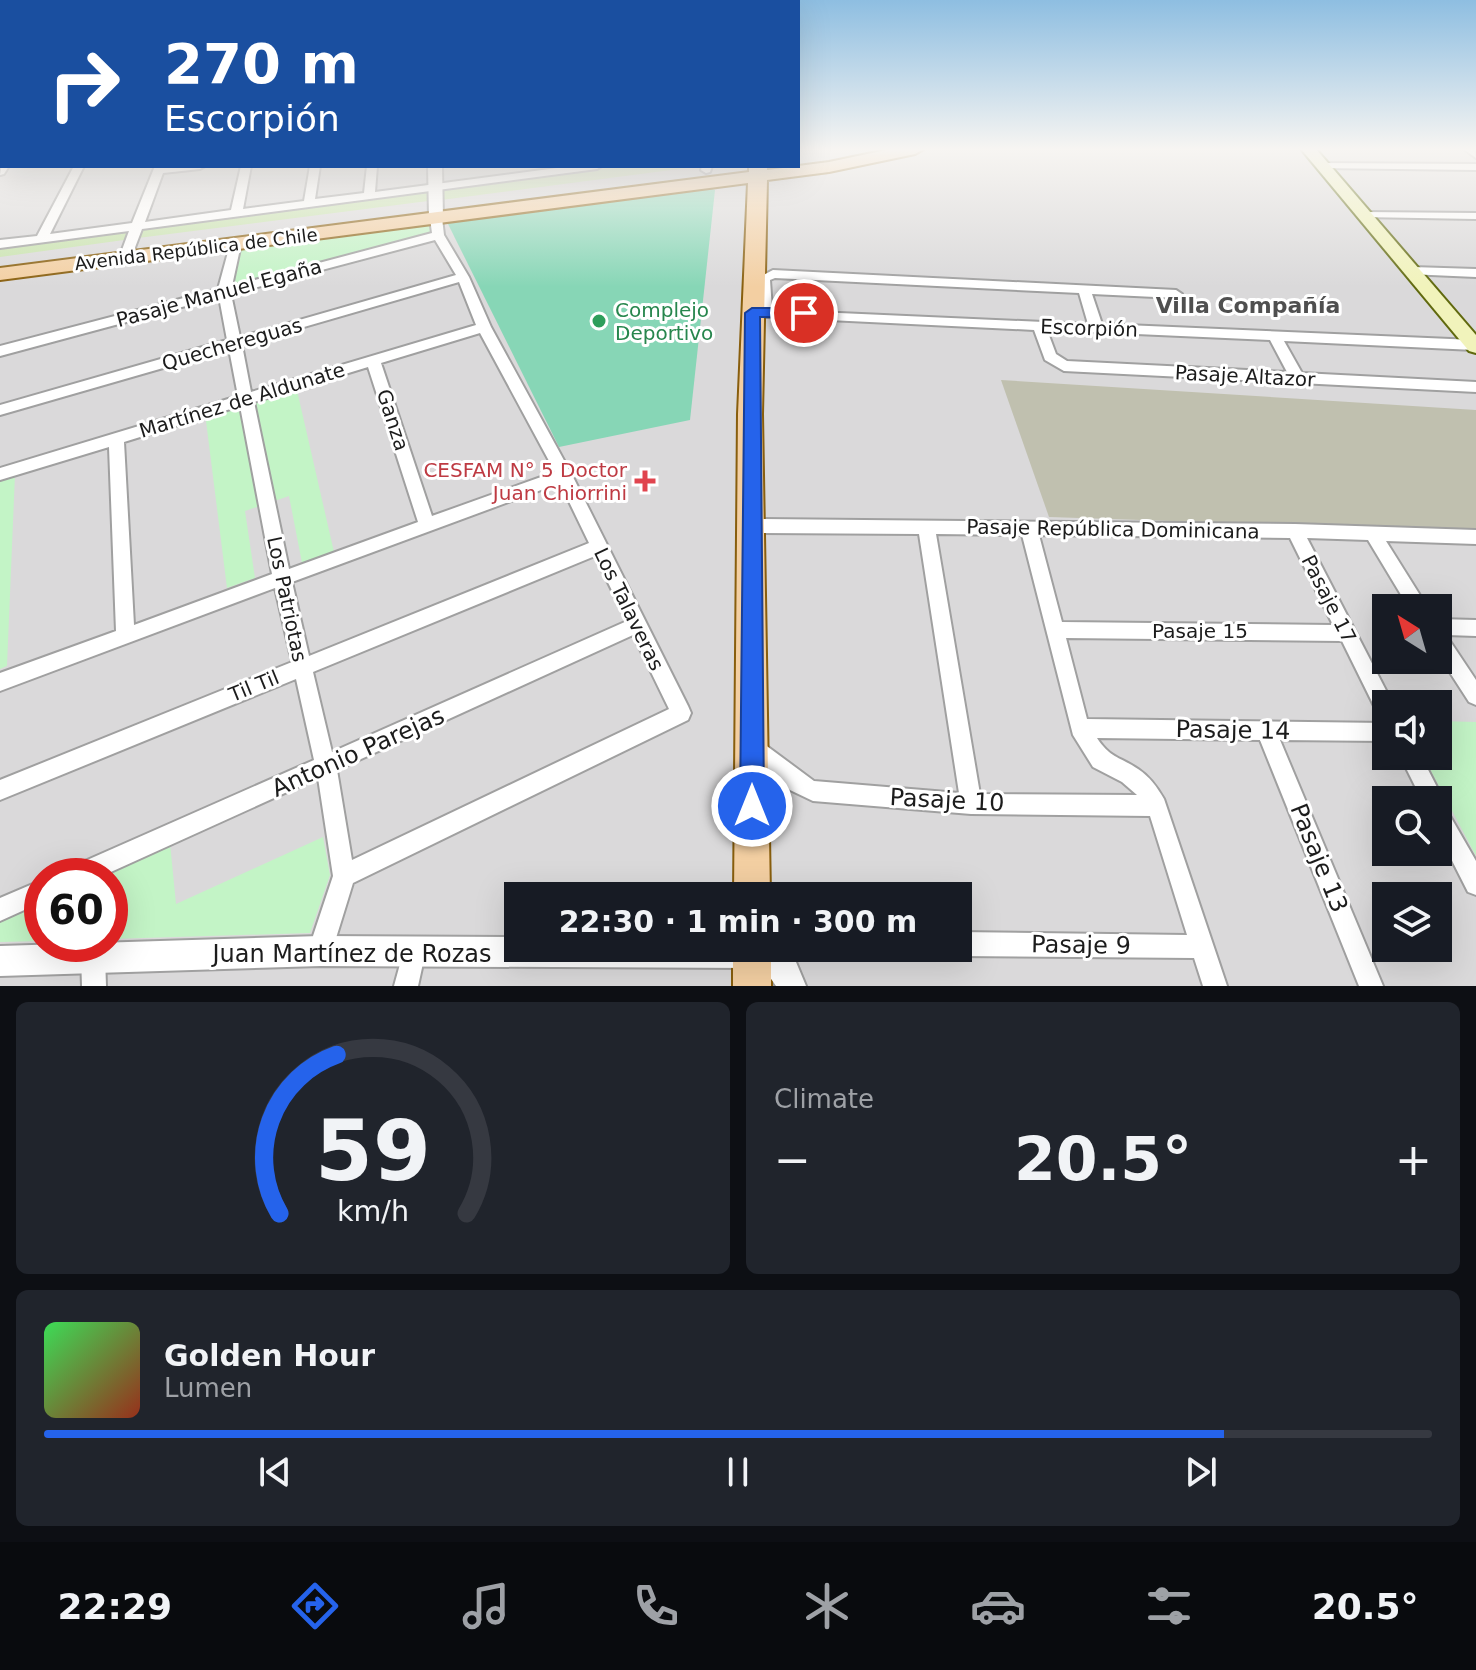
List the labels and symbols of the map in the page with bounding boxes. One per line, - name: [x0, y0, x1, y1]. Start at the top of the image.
- street label: Avenida República de Chile: [73, 224, 319, 274]
- street label: Pasaje Manuel Egaña: [114, 254, 324, 332]
- pin: [770, 279, 838, 347]
- district label: Villa Compañía: [1156, 293, 1340, 318]
- place label: Complejo Deportivo: [615, 298, 713, 345]
- marker: Complejo Deportivo: [590, 312, 608, 330]
- street label: Quechereguas: [159, 313, 305, 375]
- street label: Escorpión: [1040, 314, 1138, 342]
- street label: Martínez de Aldunate: [136, 357, 348, 443]
- street label: Pasaje Altazor: [1174, 360, 1317, 392]
- street label: Ganza: [372, 386, 414, 454]
- place label: CESFAM N° 5 Doctor Juan Chiorrini: [423, 458, 628, 505]
- marker: CESFAM N° 5 Doctor Juan Chiorrini: [634, 470, 656, 492]
- street label: Pasaje República Dominicana: [966, 514, 1260, 544]
- street label: Los Patriotas: [262, 534, 312, 664]
- street label: Los Talaveras: [589, 544, 669, 674]
- street label: Pasaje 17: [1297, 551, 1361, 647]
- north arrow: [1372, 594, 1452, 674]
- street label: Pasaje 15: [1152, 619, 1248, 643]
- street label: Til Til: [225, 665, 283, 707]
- street label: Antonio Parejas: [267, 701, 449, 803]
- street label: Pasaje 14: [1175, 715, 1291, 745]
- position arrow: [710, 764, 794, 848]
- street label: Pasaje 10: [889, 783, 1005, 817]
- street label: Pasaje 13: [1284, 799, 1354, 917]
- speed limit sign: 60: [24, 858, 128, 962]
- street label: Pasaje 9: [1031, 930, 1131, 960]
- street label: Juan Martínez de Rozas: [210, 940, 492, 968]

